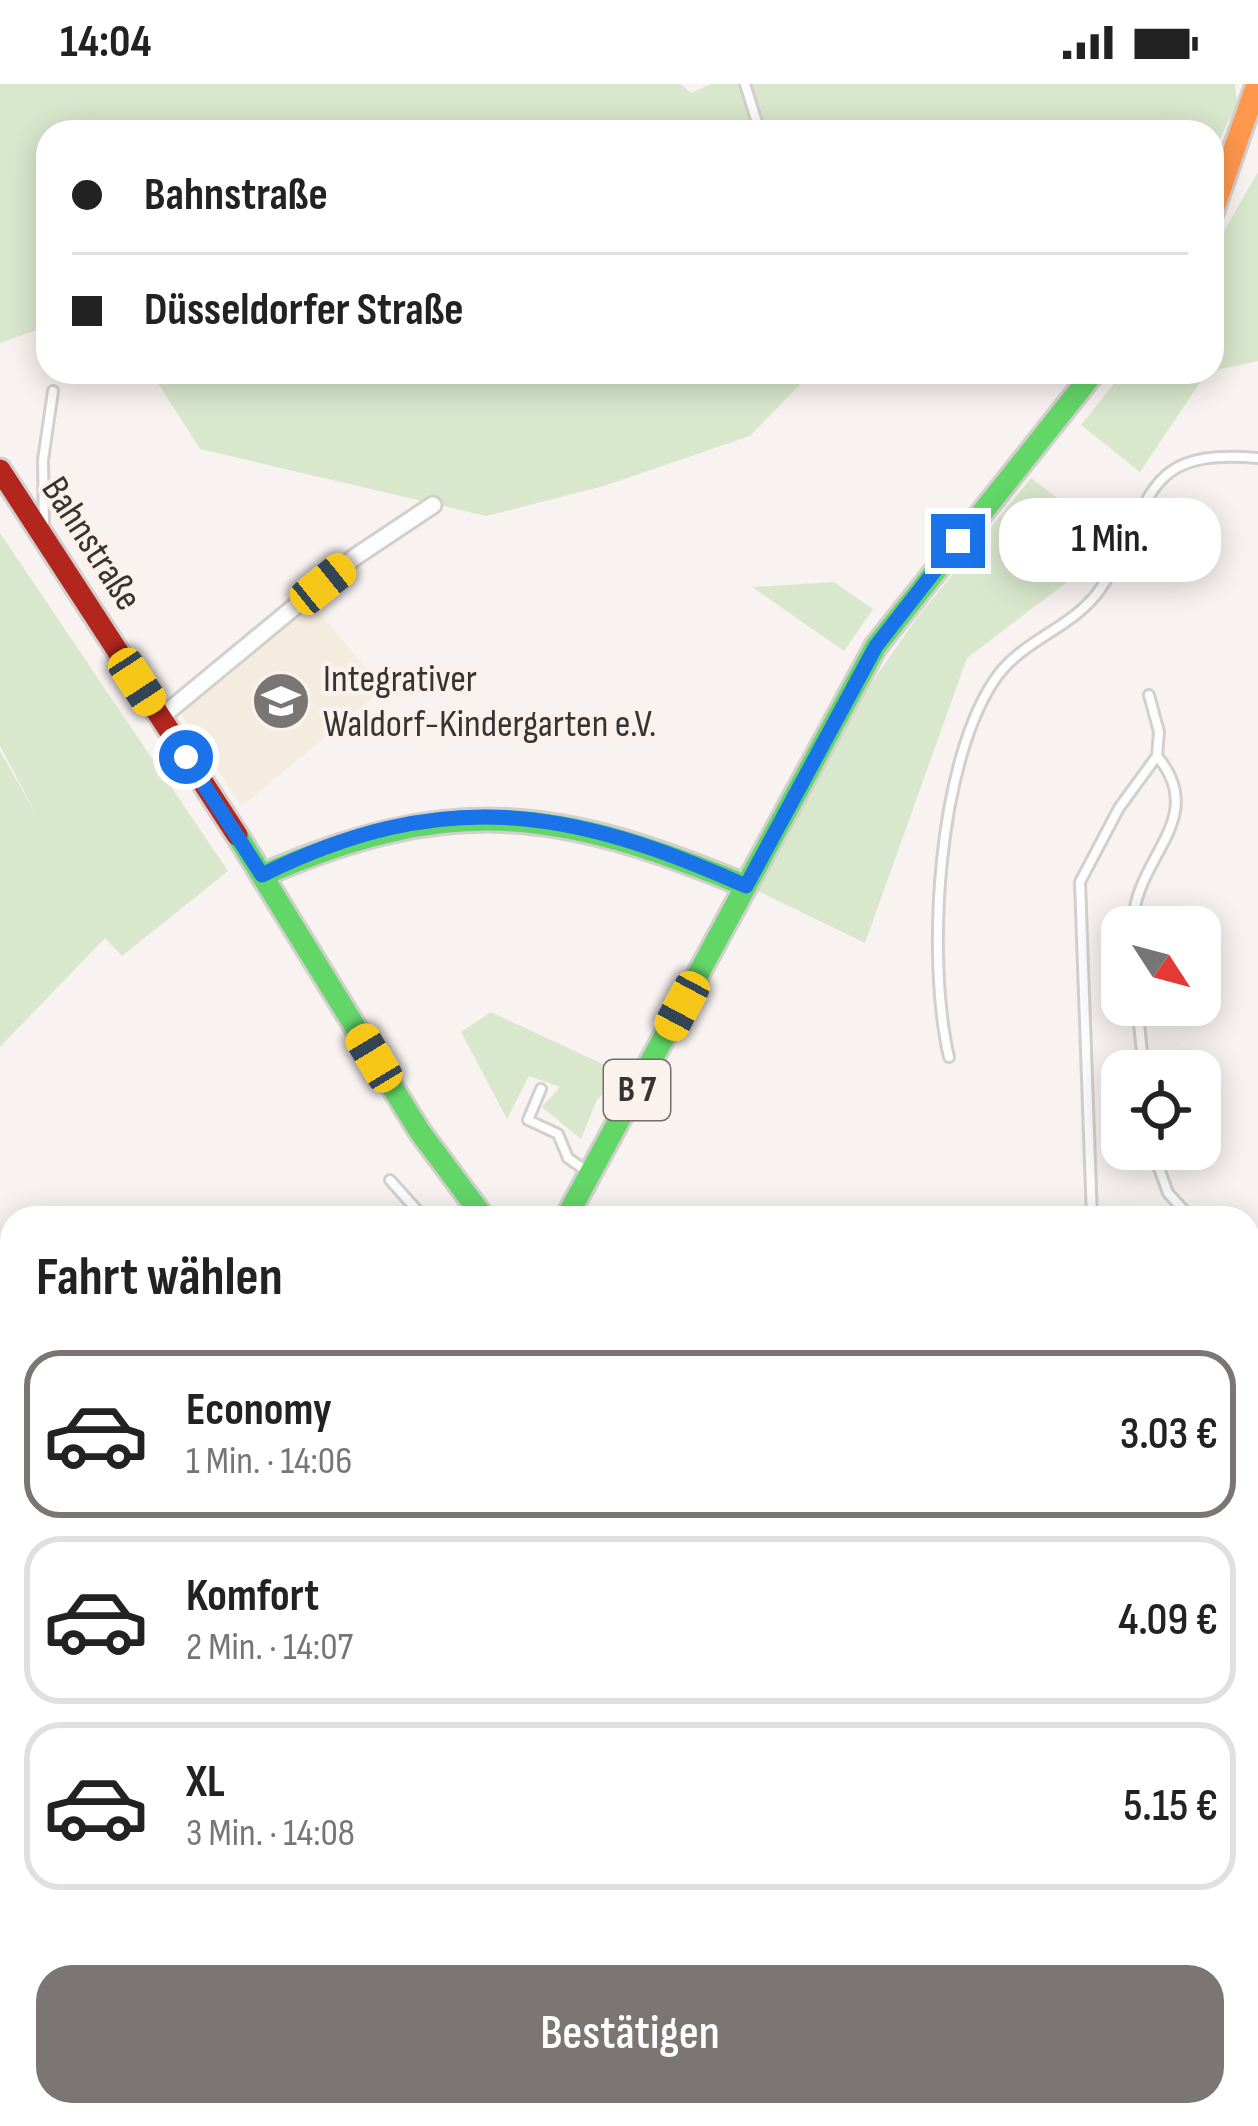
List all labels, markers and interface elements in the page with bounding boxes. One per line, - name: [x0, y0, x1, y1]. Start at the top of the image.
- text: 14:04: [60, 15, 151, 70]
- text: Bahnstraße: [144, 168, 328, 223]
- text: Düsseldorfer Straße: [144, 283, 464, 338]
- street label: Bahnstraße: [31, 469, 151, 619]
- callout: 1 Min.: [1000, 499, 1222, 583]
- route end: [931, 514, 985, 568]
- text: 1 Min.: [1071, 516, 1149, 563]
- car: [284, 547, 362, 621]
- car: [102, 642, 172, 722]
- place label: Integrativer Waldorf-Kindergarten e.V.: [323, 656, 656, 748]
- school or university icon: Integrativer Waldorf-Kindergarten e.V.: [250, 670, 312, 732]
- route start: [159, 730, 213, 784]
- north arrow: [1101, 906, 1221, 1026]
- map controls: [1101, 906, 1221, 1170]
- car: [649, 966, 715, 1046]
- car: [340, 1018, 408, 1098]
- button: locate: [1101, 1050, 1221, 1170]
- road number: B 7: [604, 1060, 670, 1120]
- text: Fahrt wählen: [36, 1245, 283, 1310]
- icon: car: [42, 1380, 150, 1488]
- text: Economy: [186, 1383, 332, 1438]
- text: 3.03 €: [1120, 1407, 1218, 1462]
- text: 1 Min. · 14:06: [186, 1438, 352, 1485]
- icon: car: [42, 1566, 150, 1674]
- text: Komfort: [186, 1569, 319, 1624]
- text: 4.09 €: [1118, 1593, 1218, 1648]
- text: 2 Min. · 14:07: [186, 1624, 353, 1671]
- icon: car: [42, 1752, 150, 1860]
- text: XL: [186, 1755, 225, 1810]
- text: 5.15 €: [1123, 1779, 1218, 1834]
- text: 3 Min. · 14:08: [186, 1810, 355, 1857]
- button: Bestätigen: [36, 1965, 1224, 2103]

